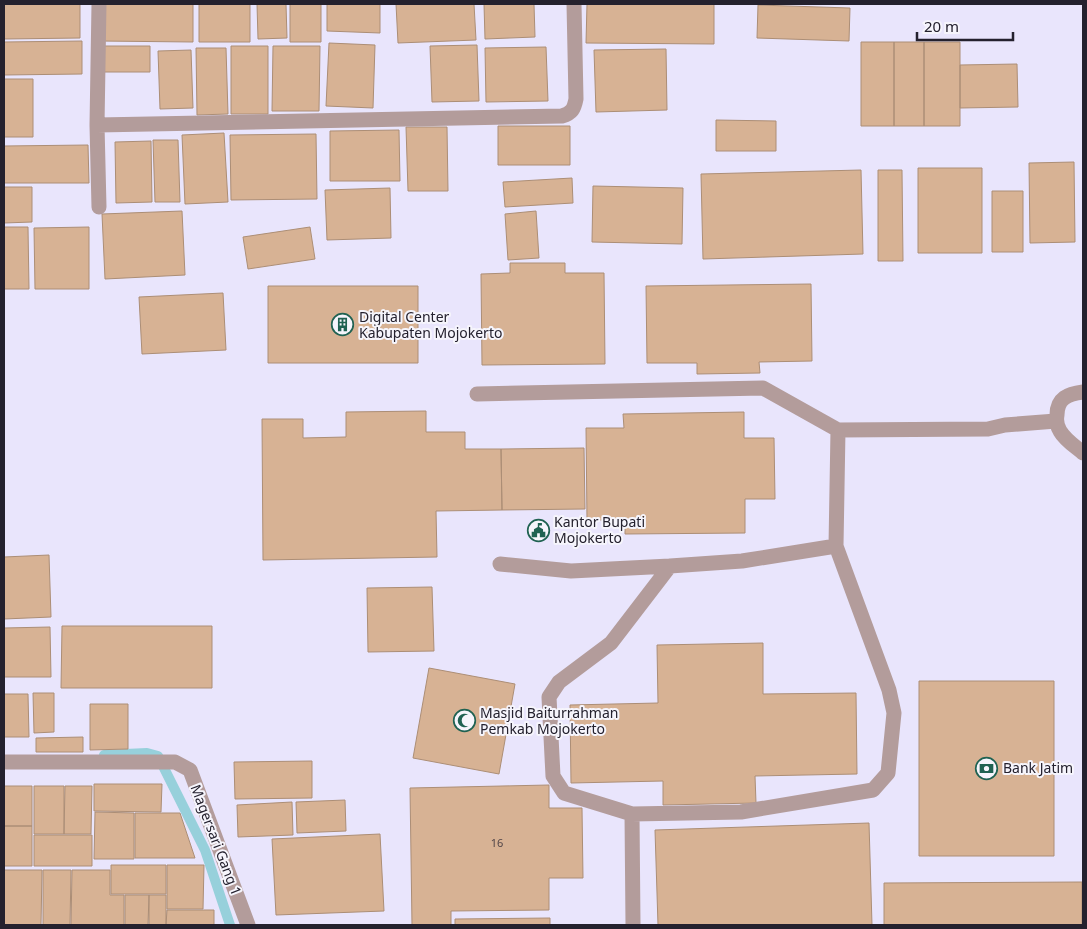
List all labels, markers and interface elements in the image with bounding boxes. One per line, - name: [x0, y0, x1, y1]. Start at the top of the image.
- scale bar: [917, 10, 1013, 42]
- text: 20 m: [924, 16, 959, 36]
- place label: Digital Center Kabupaten Mojokerto: [359, 307, 502, 342]
- building icon: Digital Center Kabupaten Mojokerto: [331, 313, 355, 337]
- place label: Kantor Bupati Mojokerto: [554, 512, 645, 547]
- public building icon: Kantor Bupati Mojokerto: [526, 518, 550, 542]
- place label: Masjid Baiturrahman Pemkab Mojokerto: [480, 703, 618, 738]
- mosque icon: Masjid Baiturrahman Pemkab Mojokerto: [452, 709, 476, 733]
- bank icon: Bank Jatim: [975, 756, 999, 780]
- place label: Bank Jatim: [1003, 758, 1073, 777]
- street label: Magersari Gang 1: [187, 782, 246, 898]
- house number: 16: [491, 835, 503, 850]

